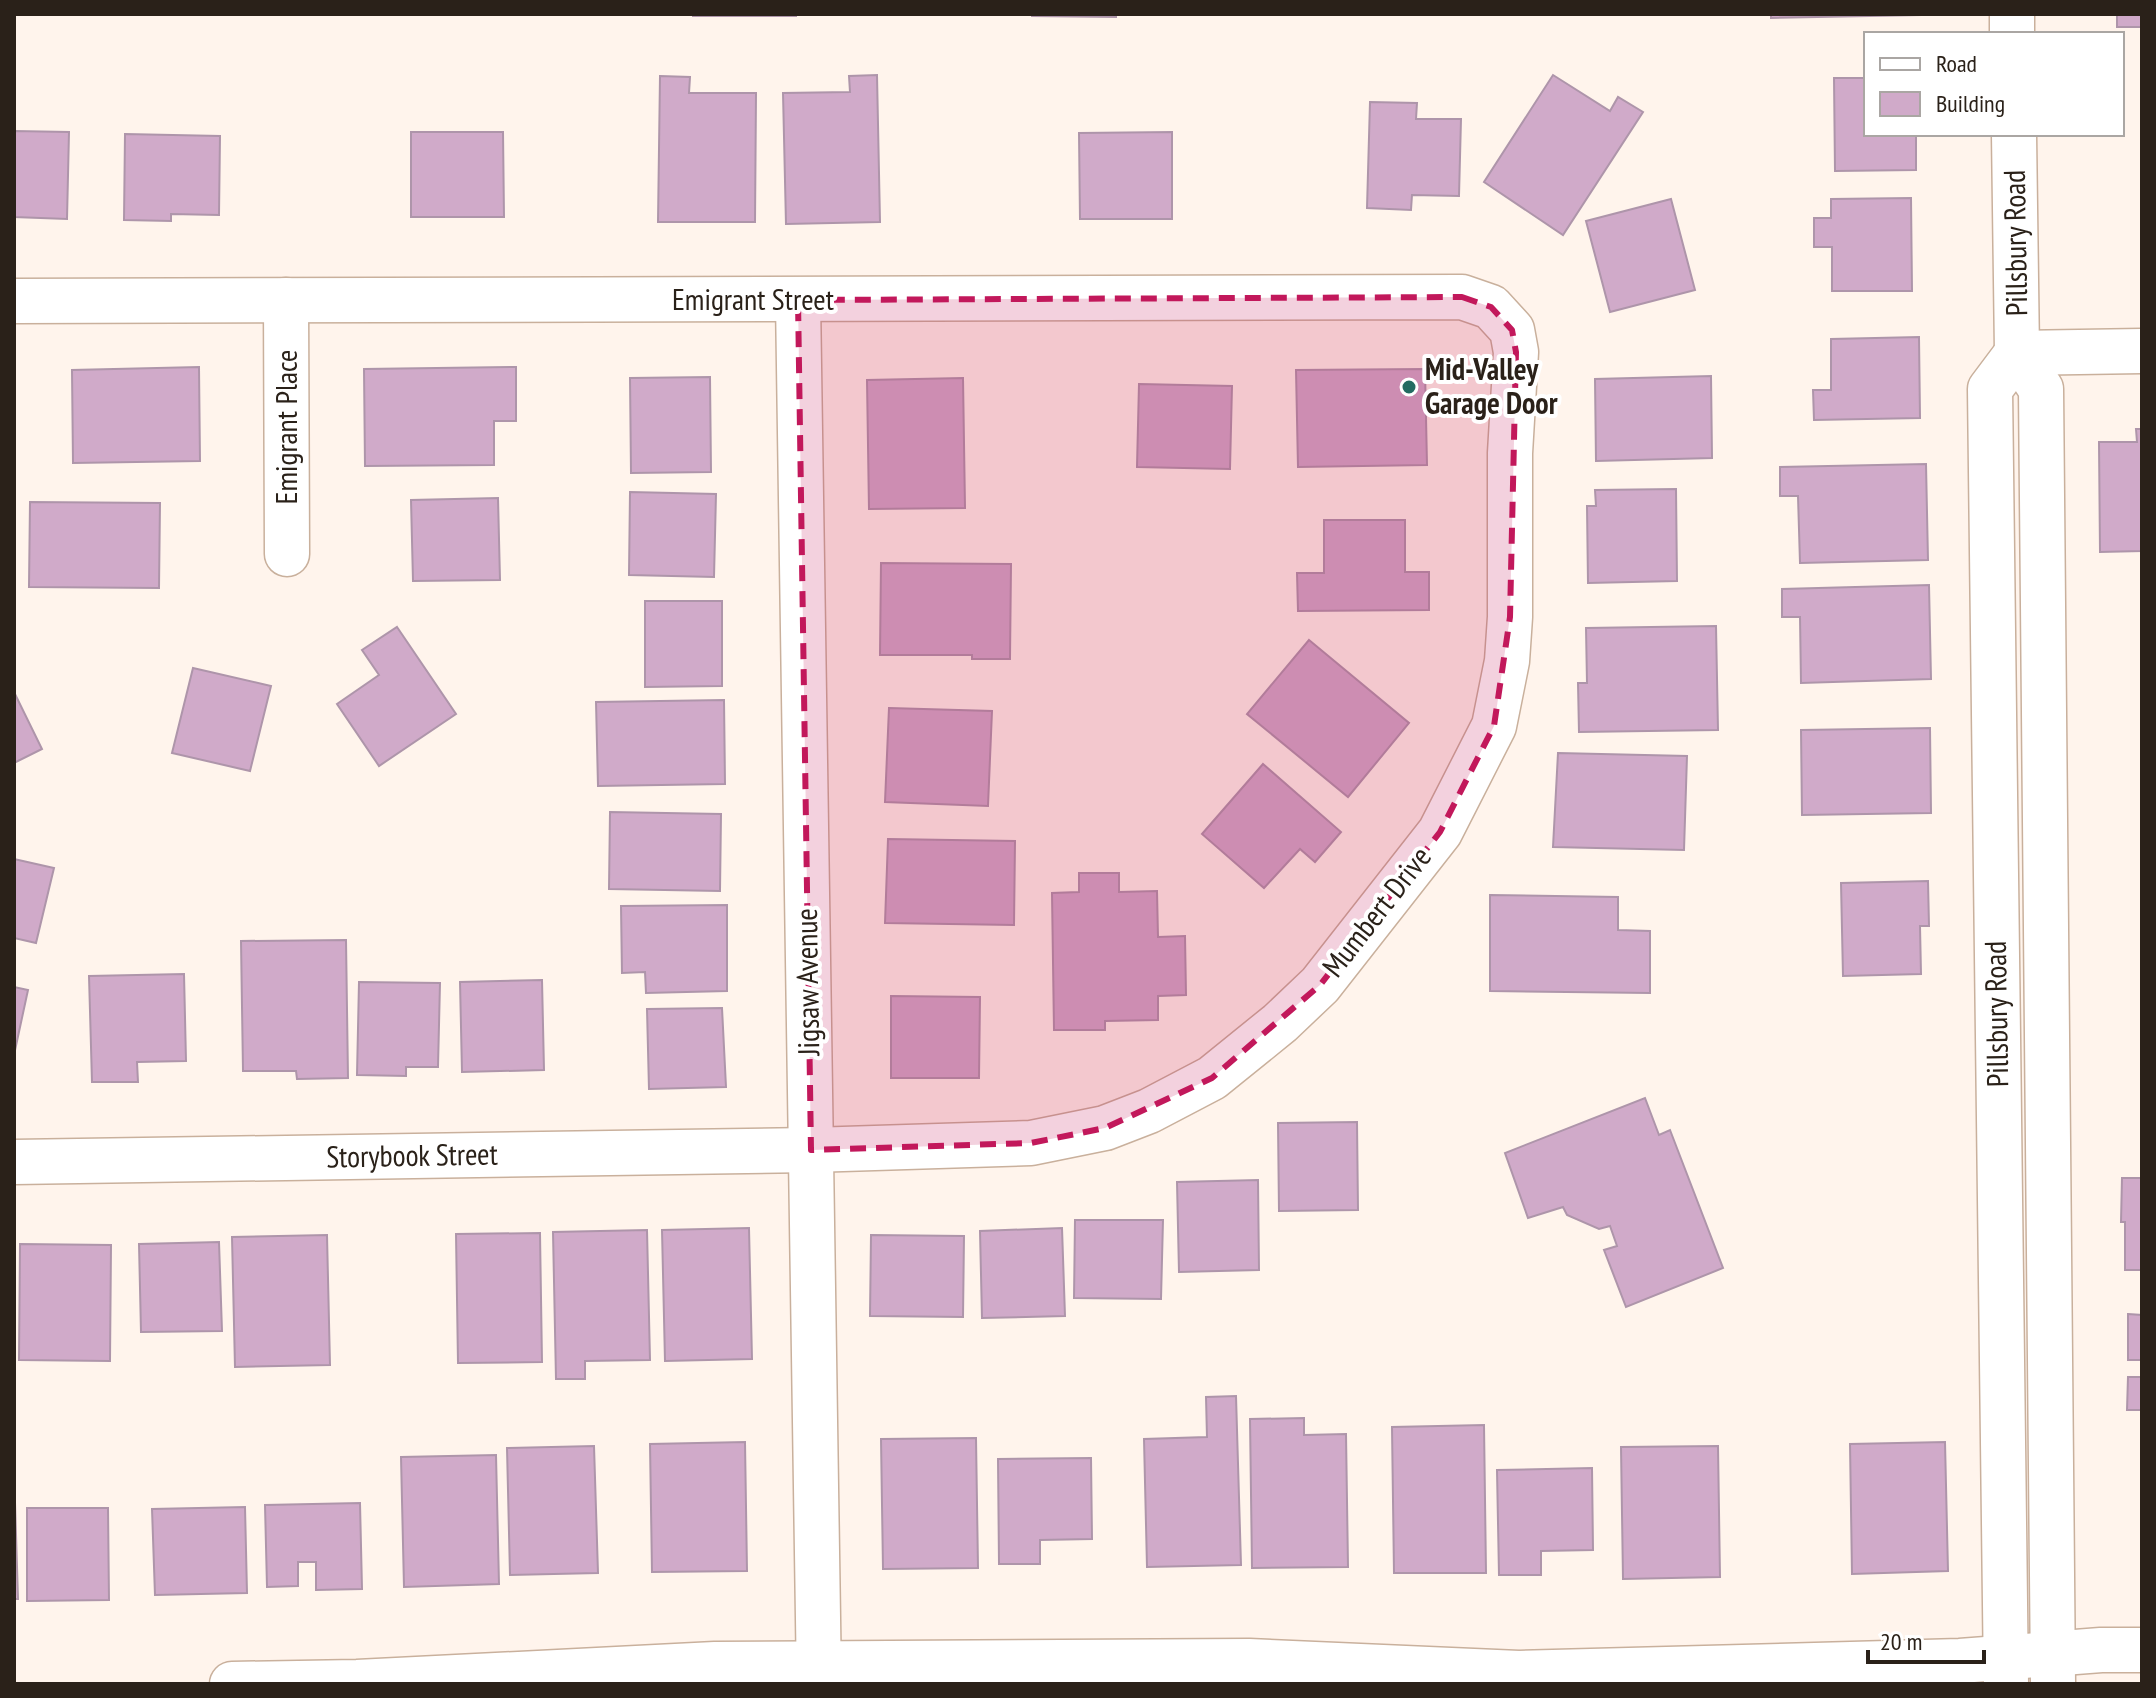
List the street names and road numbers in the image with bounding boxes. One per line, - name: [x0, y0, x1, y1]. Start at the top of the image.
- street label: Pillsbury Road: [1994, 170, 2035, 317]
- street label: Emigrant Street: [672, 279, 835, 318]
- street label: Emigrant Place: [266, 350, 305, 504]
- street label: Mumbert Drive: [1313, 838, 1439, 984]
- street label: Jigsaw Avenue: [786, 908, 827, 1057]
- street label: Pillsbury Road: [1975, 941, 2016, 1088]
- street label: Storybook Street: [326, 1133, 499, 1175]

